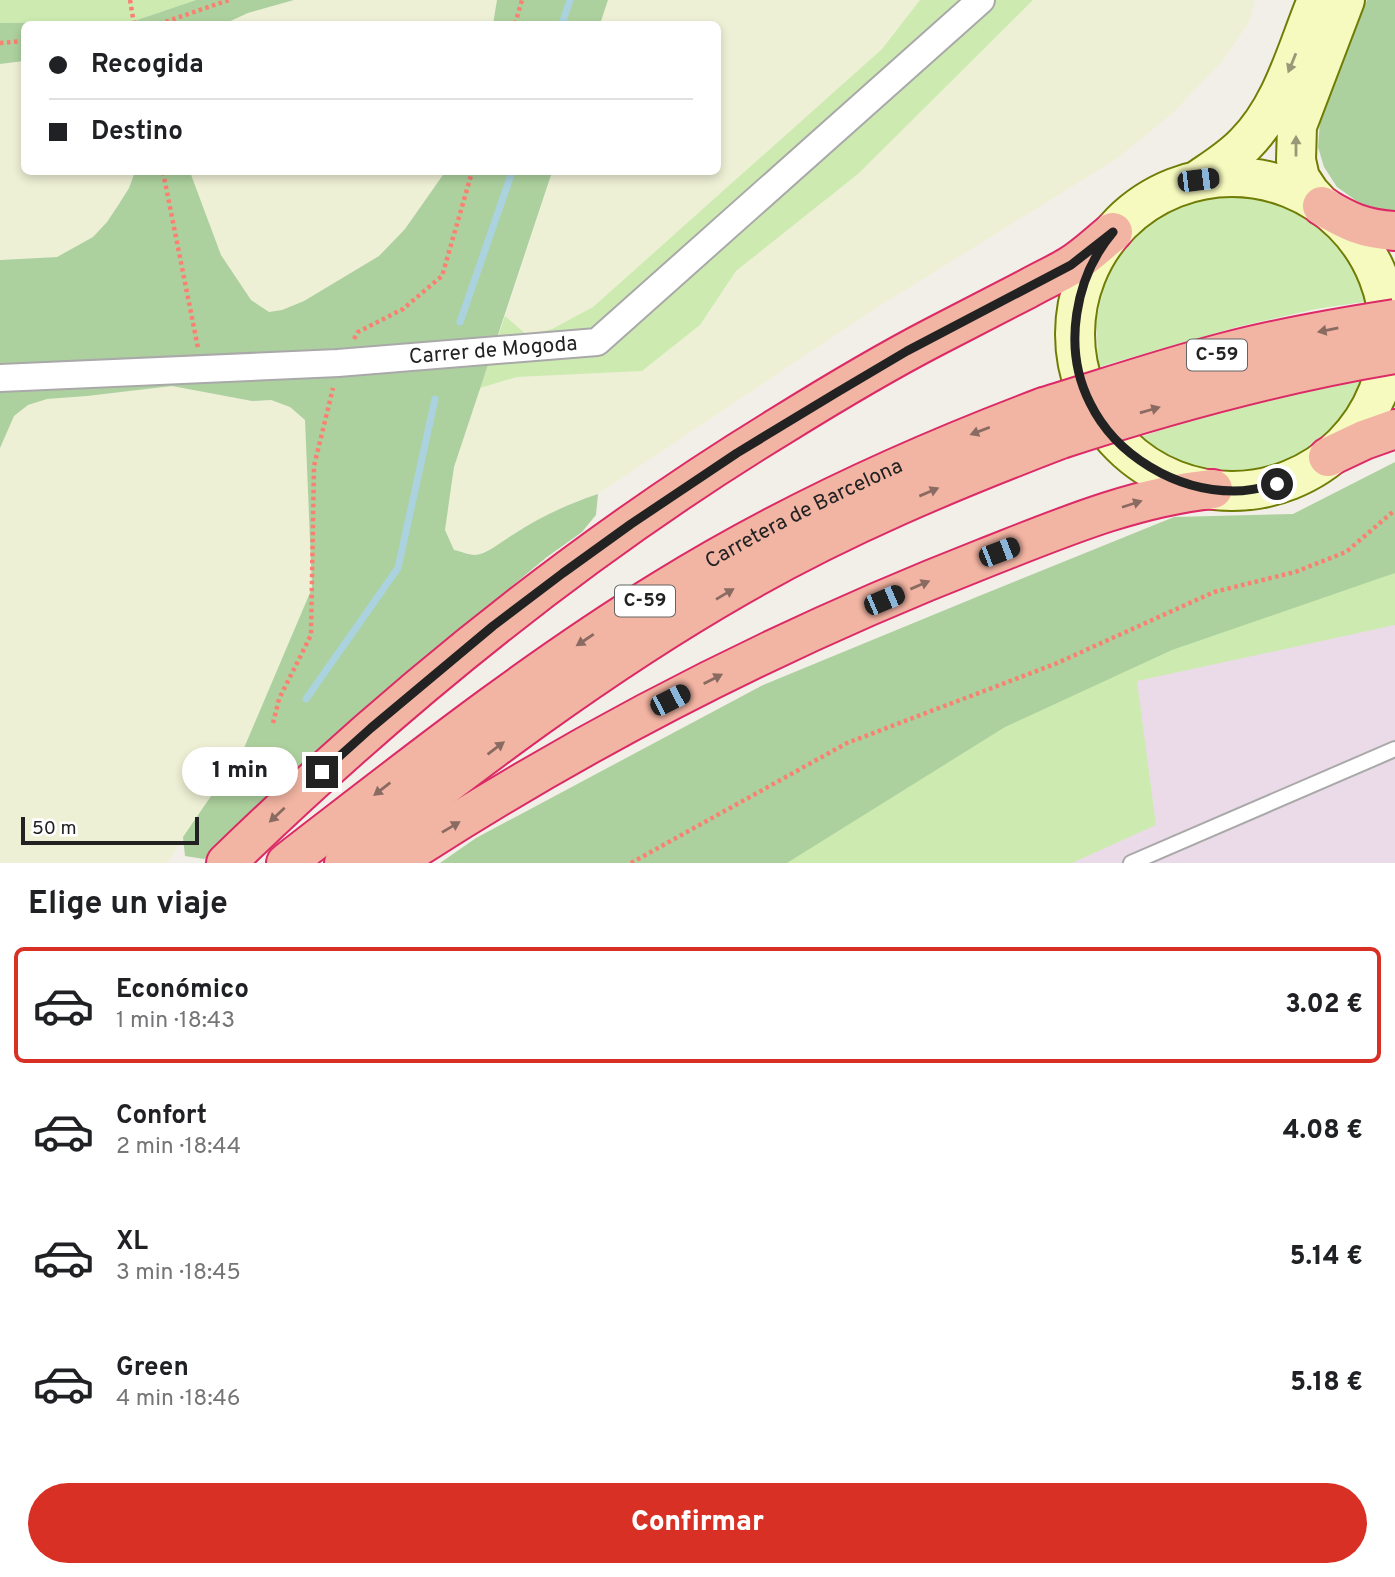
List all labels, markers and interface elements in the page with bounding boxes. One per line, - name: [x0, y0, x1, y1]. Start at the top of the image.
- text: Recogida: [91, 49, 204, 82]
- one-way arrow: [1286, 53, 1297, 74]
- text: Destino: [91, 116, 183, 149]
- one-way arrow: [1290, 135, 1302, 157]
- car: [1176, 167, 1221, 193]
- one-way arrow: [1317, 325, 1339, 336]
- street label: Carrer de Mogoda: [408, 330, 578, 371]
- road number: C-59: [1187, 340, 1247, 370]
- one-way arrow: [1140, 405, 1161, 415]
- one-way arrow: [970, 426, 991, 437]
- street label: Carretera de Barcelona: [700, 453, 907, 575]
- route start: [1261, 468, 1293, 500]
- one-way arrow: [918, 486, 939, 497]
- one-way arrow: [1122, 498, 1143, 509]
- car: [976, 535, 1023, 569]
- one-way arrow: [910, 579, 931, 590]
- car: [861, 582, 908, 618]
- road number: C-59: [615, 586, 675, 616]
- one-way arrow: [716, 587, 735, 600]
- one-way arrow: [576, 633, 594, 647]
- one-way arrow: [703, 673, 723, 684]
- car: [647, 681, 694, 719]
- one-way arrow: [487, 741, 505, 755]
- callout: 1 min: [182, 748, 298, 796]
- route end: [306, 756, 338, 788]
- text: 1 min: [212, 757, 268, 786]
- one-way arrow: [373, 782, 391, 796]
- one-way arrow: [269, 806, 286, 822]
- scale bar: [21, 814, 200, 846]
- text: 50 m: [32, 817, 77, 841]
- one-way arrow: [441, 821, 460, 833]
- text: Elige un viaje: [28, 885, 228, 925]
- icon: car: [32, 974, 95, 1037]
- text: Económico: [116, 974, 249, 1007]
- text: 3.02 €: [1285, 989, 1363, 1022]
- text: 1 min · 18:43: [116, 1007, 235, 1036]
- icon: car: [32, 1100, 95, 1163]
- text: Confort: [116, 1100, 207, 1133]
- text: 4.08 €: [1283, 1115, 1363, 1148]
- text: 2 min · 18:44: [116, 1133, 241, 1162]
- icon: car: [32, 1226, 95, 1289]
- text: XL: [116, 1226, 148, 1259]
- text: 5.14 €: [1290, 1241, 1363, 1274]
- text: 3 min · 18:45: [116, 1259, 241, 1288]
- icon: car: [32, 1352, 95, 1415]
- text: Green: [116, 1352, 189, 1385]
- text: 5.18 €: [1290, 1367, 1363, 1400]
- text: 4 min · 18:46: [116, 1385, 241, 1414]
- button: Confirmar: [28, 1483, 1367, 1563]

